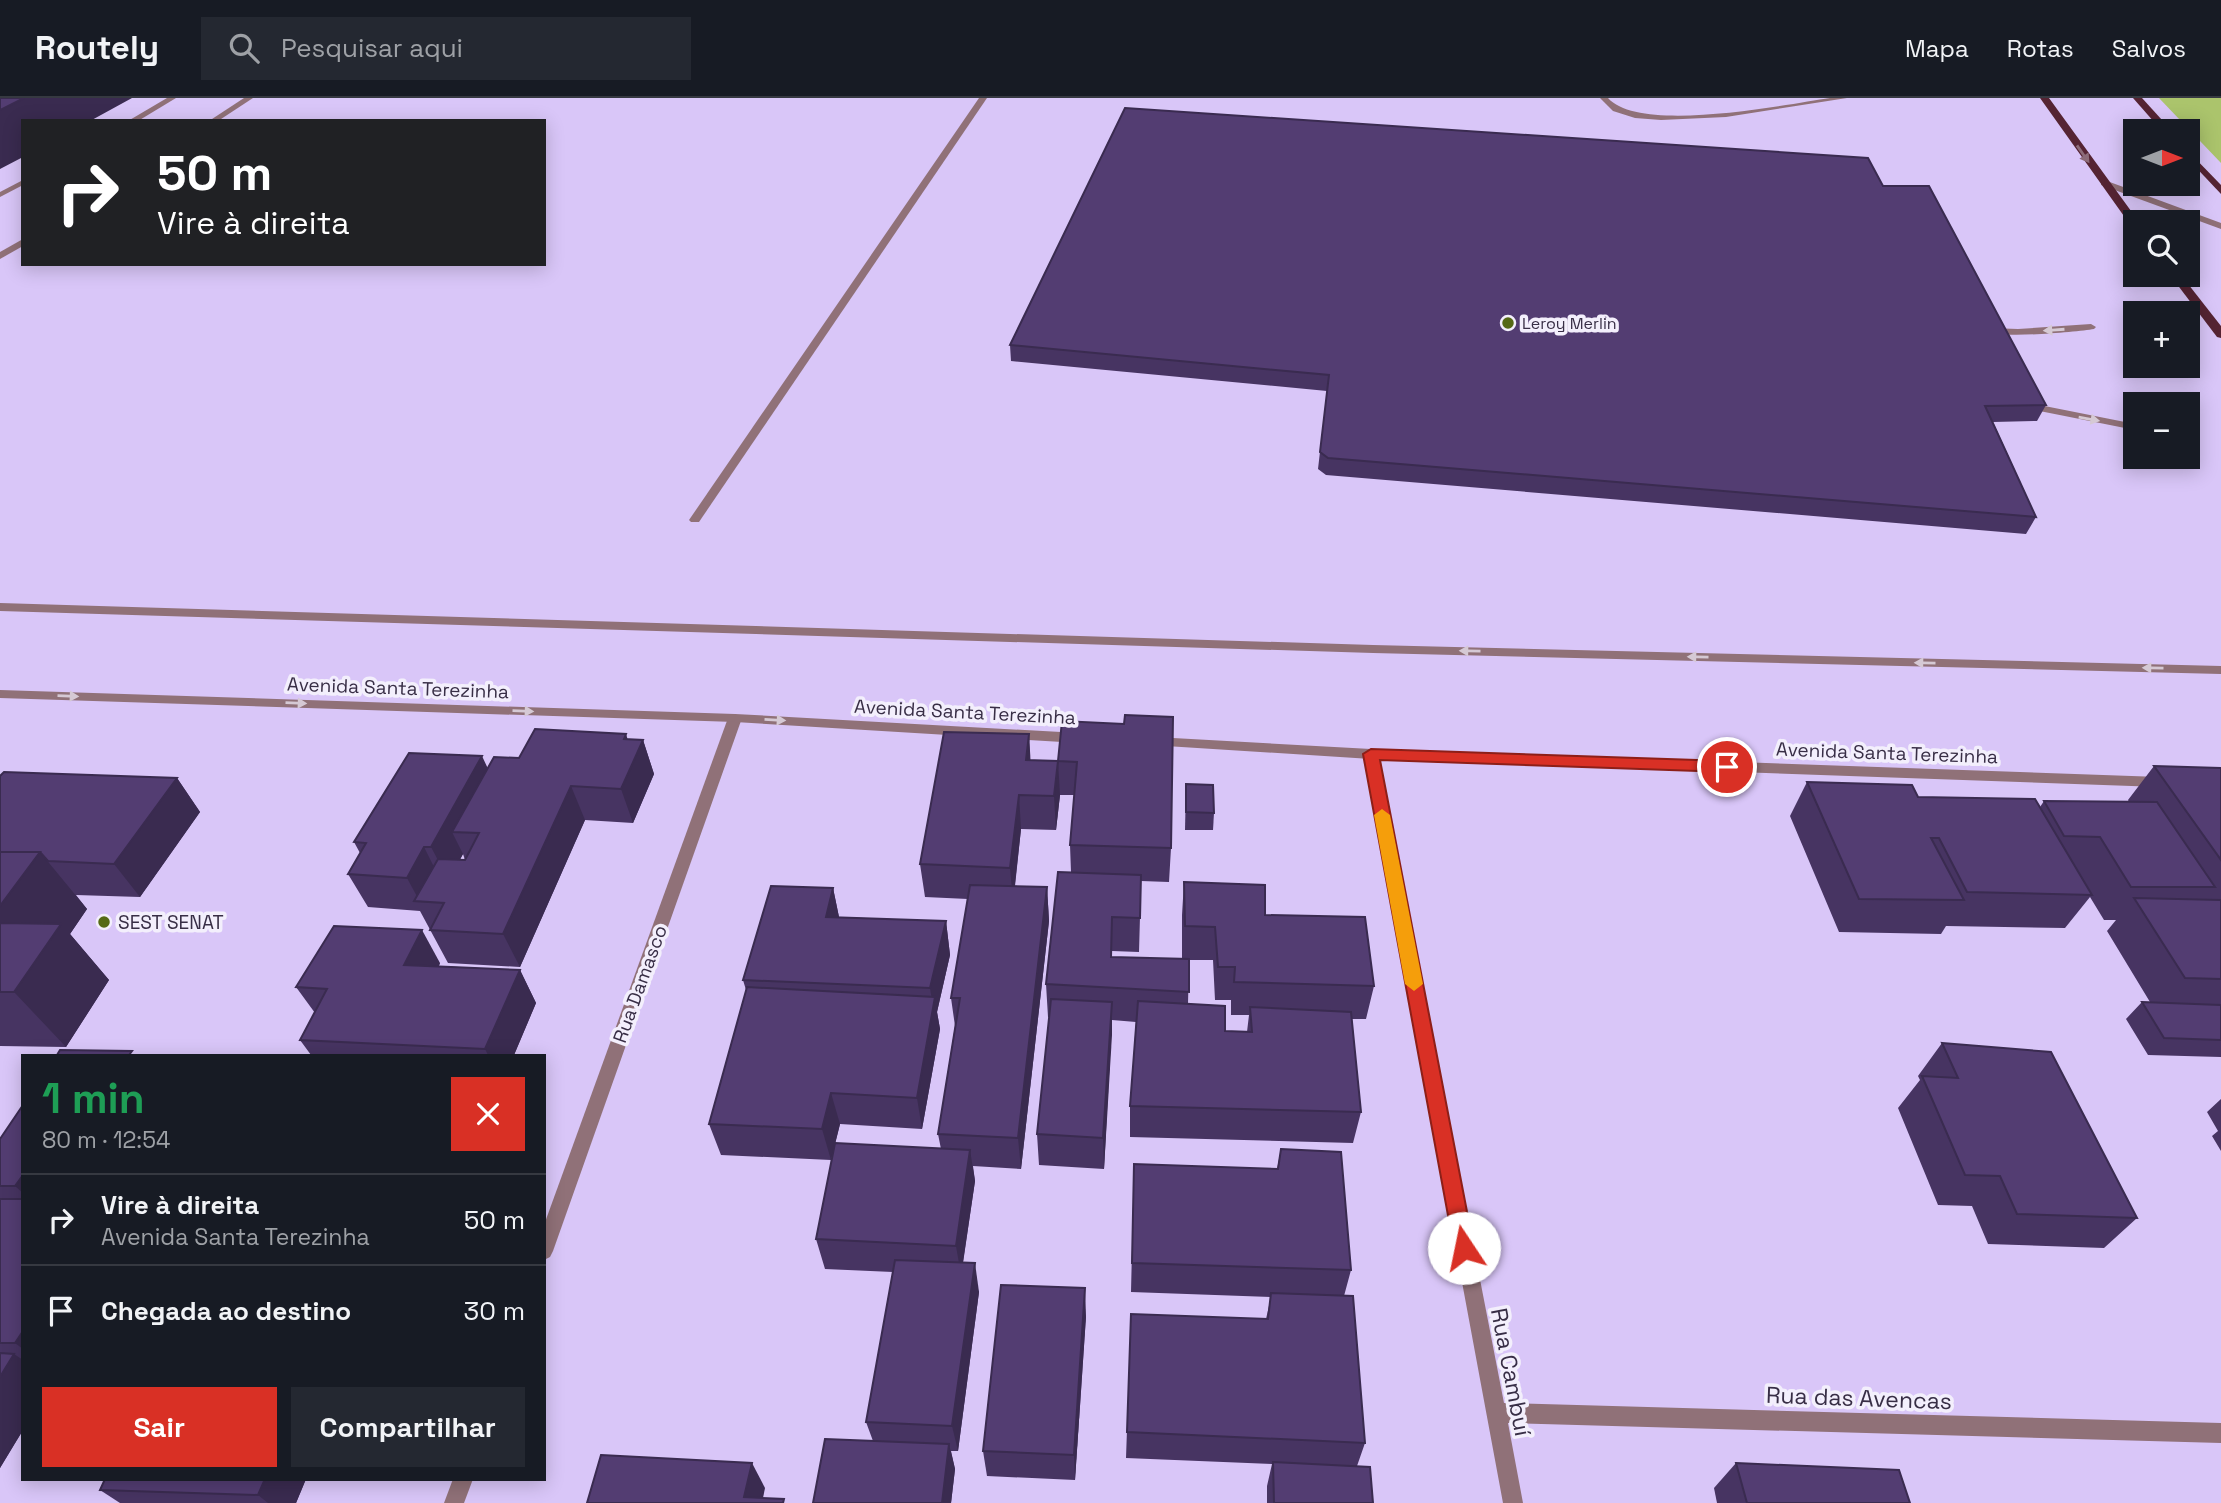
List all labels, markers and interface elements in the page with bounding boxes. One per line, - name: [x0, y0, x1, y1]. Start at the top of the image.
- search box: [201, 17, 691, 80]
- text: Routely: [35, 27, 159, 69]
- icon: search: [225, 29, 263, 67]
- text: Pesquisar aqui: [281, 31, 463, 65]
- text: Mapa: [1905, 33, 1969, 64]
- text: Rotas: [2007, 33, 2074, 64]
- text: Salvos: [2112, 33, 2186, 64]
- north arrow: [2123, 119, 2200, 196]
- map controls: [2123, 119, 2200, 469]
- text: 50 m: [157, 142, 272, 204]
- one-way arrow: [2076, 145, 2090, 163]
- icon: right: [42, 147, 133, 238]
- text: Vire à direita: [157, 203, 350, 243]
- button: search: [2123, 210, 2200, 287]
- button: +: [2123, 301, 2200, 378]
- place label: Leroy Merlin: [1522, 313, 1617, 334]
- marker: Leroy Merlin: [1500, 315, 1516, 331]
- one-way arrow: [2043, 325, 2065, 336]
- button: −: [2123, 392, 2200, 469]
- one-way arrow: [2078, 414, 2100, 425]
- one-way arrow: [1459, 646, 1481, 657]
- one-way arrow: [1687, 651, 1709, 663]
- one-way arrow: [1914, 657, 1936, 669]
- one-way arrow: [2142, 663, 2164, 674]
- street label: Avenida Santa Terezinha: [287, 672, 509, 704]
- one-way arrow: [57, 690, 79, 702]
- street label: Avenida Santa Terezinha: [853, 694, 1077, 730]
- one-way arrow: [285, 698, 307, 709]
- one-way arrow: [512, 705, 534, 717]
- one-way arrow: [764, 715, 786, 726]
- pin: [1697, 737, 1757, 797]
- street label: Avenida Santa Terezinha: [1776, 737, 1998, 769]
- icon: arrive: [1708, 748, 1746, 786]
- place label: SEST SENAT: [118, 910, 224, 935]
- marker: SEST SENAT: [96, 914, 112, 930]
- street label: Rua Damasco: [607, 922, 673, 1046]
- text: 1 min: [42, 1072, 145, 1125]
- button: close: [451, 1077, 525, 1151]
- text: 80 m · 12:54: [42, 1125, 170, 1155]
- text: Vire à direita: [101, 1188, 259, 1222]
- icon: right: [42, 1201, 80, 1239]
- text: 50 m: [464, 1203, 525, 1237]
- position arrow: [1427, 1211, 1501, 1285]
- text: Avenida Santa Terezinha: [101, 1222, 370, 1252]
- icon: arrive: [42, 1292, 80, 1330]
- text: Chegada ao destino: [101, 1294, 351, 1328]
- text: 30 m: [464, 1294, 525, 1328]
- street label: Rua Cambuí: [1484, 1305, 1538, 1439]
- street label: Rua das Avencas: [1765, 1380, 1953, 1416]
- button: Sair: [42, 1387, 277, 1467]
- button: Compartilhar: [291, 1387, 525, 1467]

